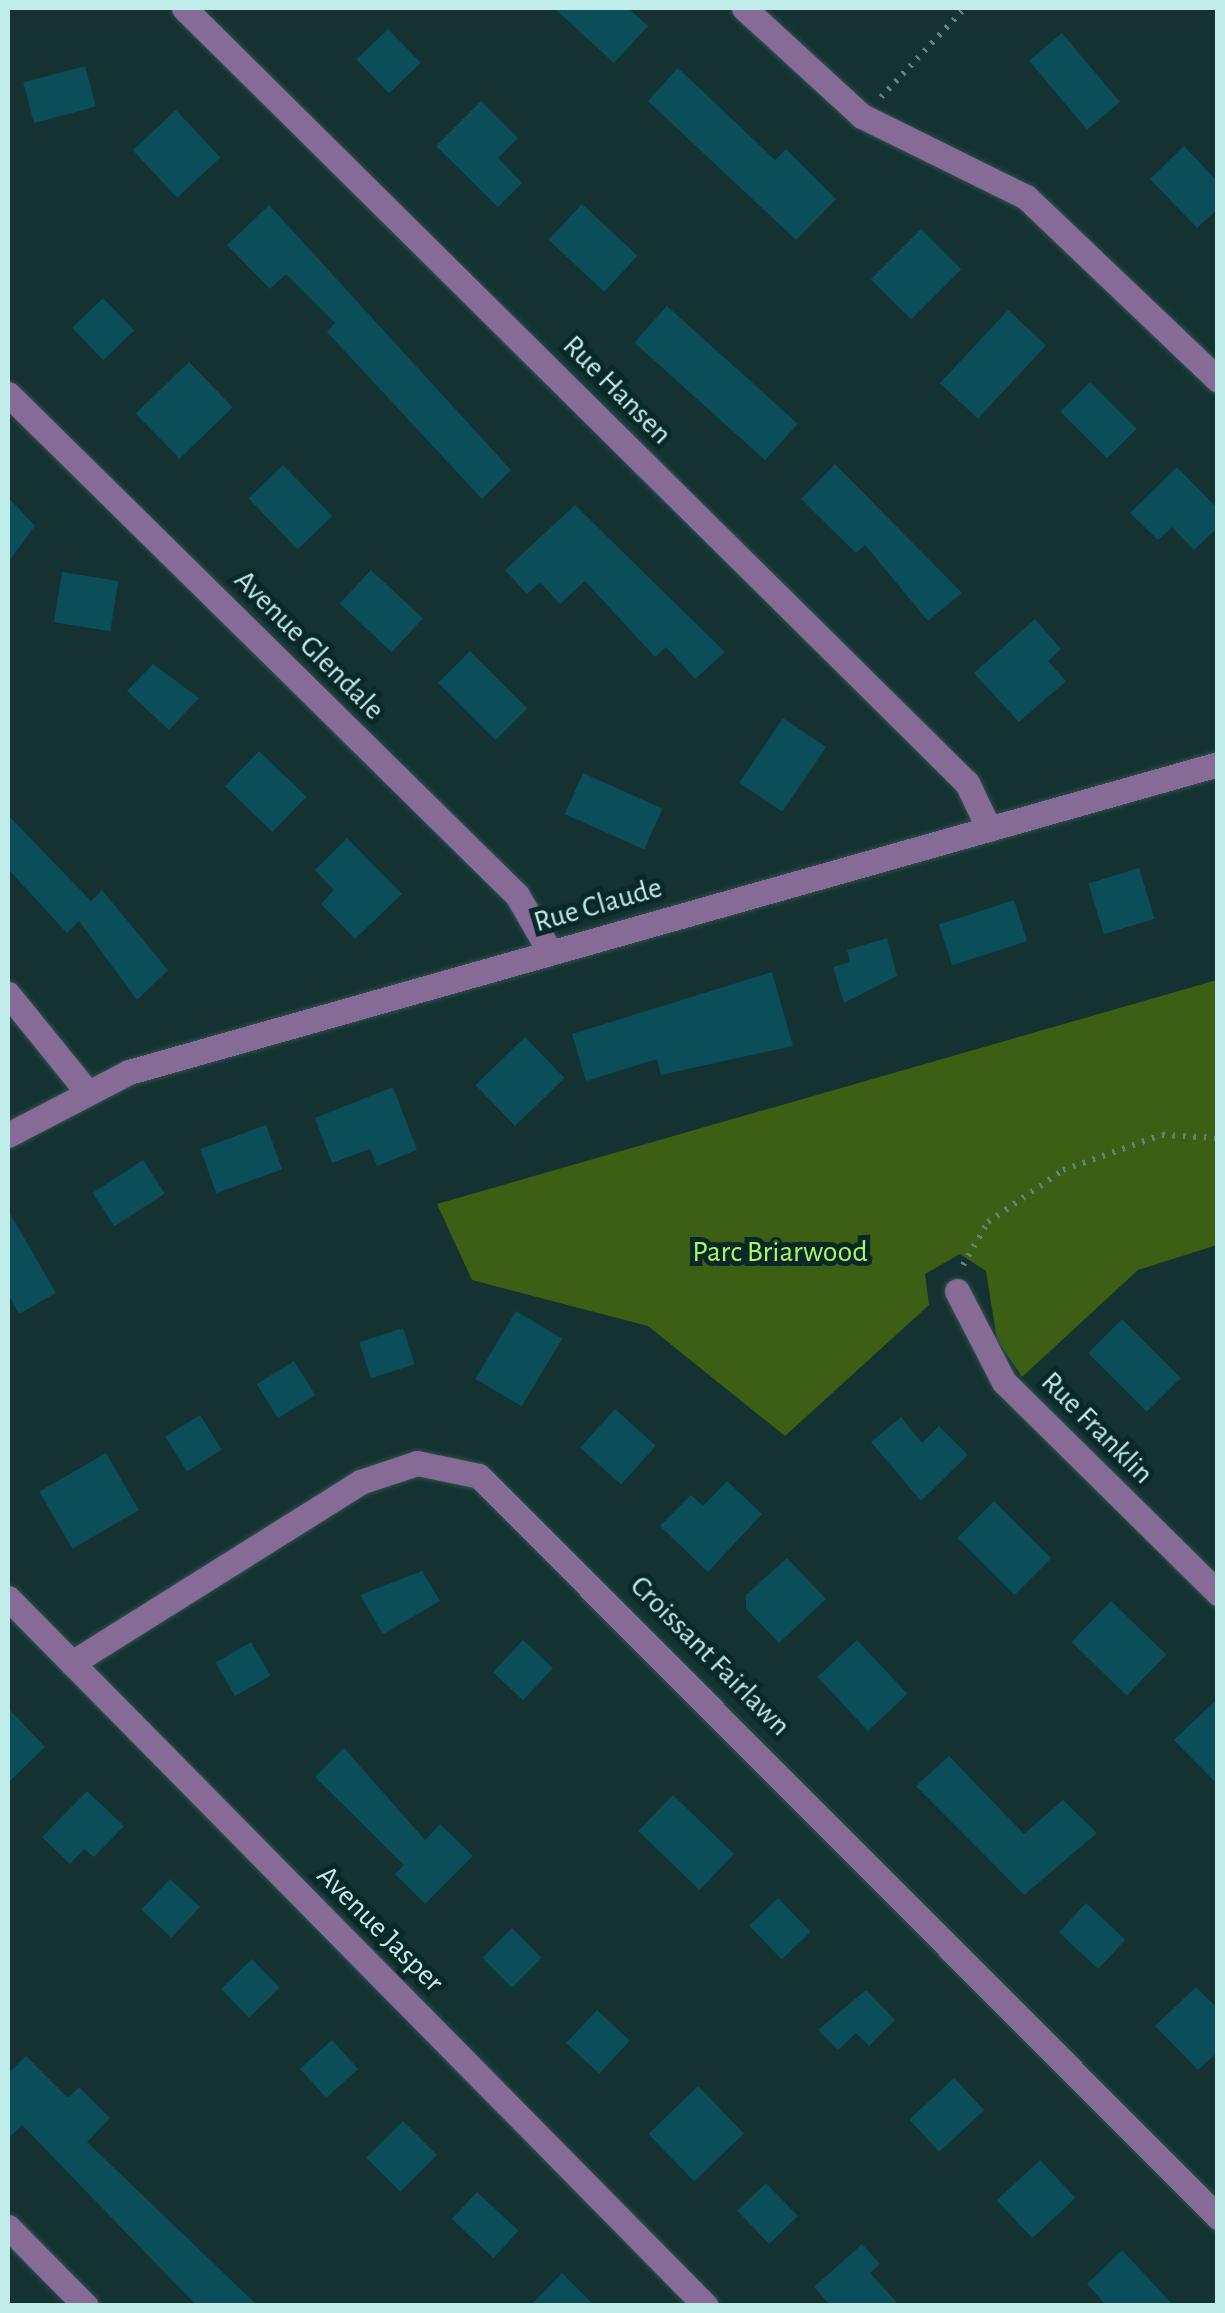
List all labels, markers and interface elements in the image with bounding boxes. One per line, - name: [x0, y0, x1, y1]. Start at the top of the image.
- street label: Rue Hansen: [555, 328, 679, 452]
- street label: Avenue Glendale: [226, 562, 392, 728]
- street label: Rue Claude: [530, 870, 666, 940]
- park label: Parc Briarwood: [692, 1234, 868, 1270]
- street label: Rue Franklin: [1033, 1364, 1161, 1492]
- street label: Croissant Fairlawn: [622, 1568, 798, 1744]
- street label: Avenue Jasper: [309, 1858, 451, 2000]

